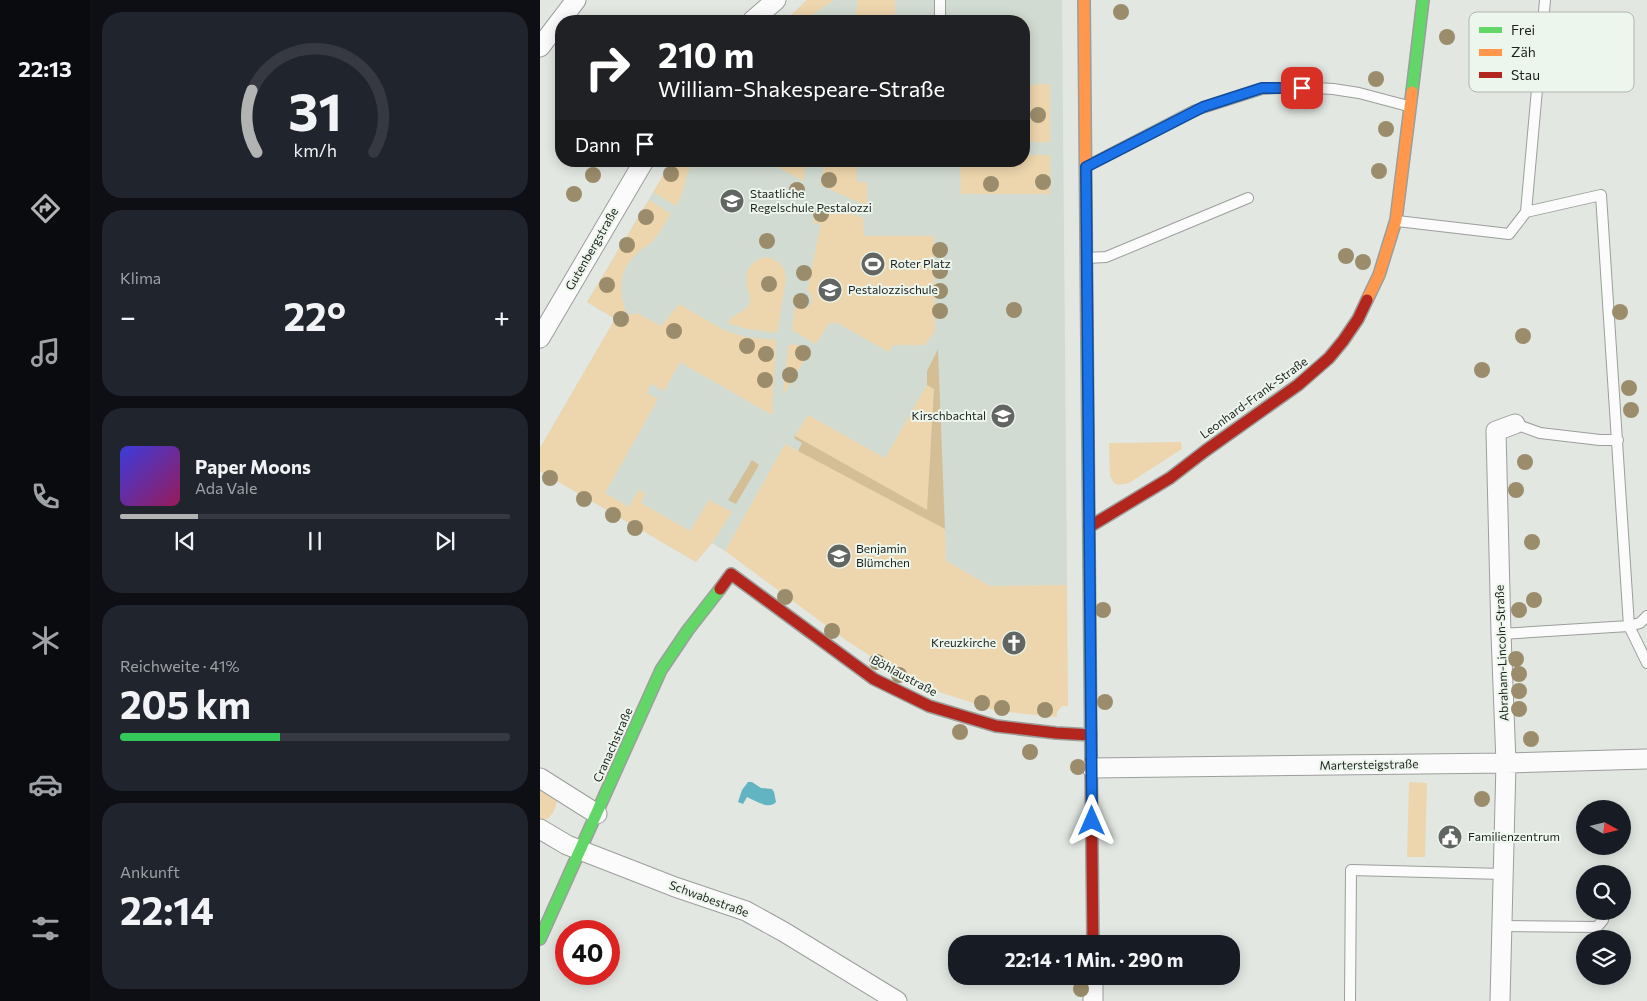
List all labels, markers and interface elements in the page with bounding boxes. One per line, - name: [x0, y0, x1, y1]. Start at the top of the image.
- legend: [1469, 12, 1634, 92]
- text: Frei: [1511, 21, 1535, 38]
- text: 210 m: [658, 32, 754, 75]
- icon: right: [575, 35, 640, 100]
- text: Zäh: [1511, 43, 1536, 60]
- text: 22:13: [18, 55, 72, 82]
- text: Stau: [1511, 66, 1540, 83]
- pin: [1281, 67, 1323, 109]
- icon: arrive: [1288, 74, 1316, 102]
- text: William-Shakespeare-Straße: [658, 75, 945, 102]
- text: 31: [288, 78, 342, 142]
- icon: arrive: [631, 130, 659, 158]
- text: Dann: [575, 133, 621, 156]
- text: km/h: [293, 139, 337, 161]
- place label: Staatliche Regelschule Pestalozzi: [750, 186, 872, 214]
- school or university icon: Staatliche Regelschule Pestalozzi: [719, 188, 745, 214]
- icon: directions: [28, 191, 63, 226]
- street label: Gutenbergstraße: [562, 205, 620, 292]
- sports icon: Roter Platz: [860, 251, 886, 277]
- place label: Roter Platz: [890, 256, 951, 270]
- text: Klima: [120, 268, 161, 287]
- school or university icon: Pestalozzischule: [817, 277, 843, 303]
- place label: Pestalozzischule: [848, 282, 938, 296]
- text: 22°: [283, 292, 346, 339]
- text: −: [120, 299, 136, 333]
- text: +: [494, 299, 510, 333]
- icon: music: [28, 335, 63, 370]
- street label: Leonhard-Frank-Straße: [1197, 354, 1310, 441]
- school or university icon: Kirschbachtal: [990, 403, 1016, 429]
- place label: Kirschbachtal: [912, 408, 986, 422]
- text: Paper Moons: [195, 455, 311, 478]
- text: Ada Vale: [195, 478, 257, 497]
- icon: phone: [28, 479, 63, 514]
- icon: previous: [171, 527, 199, 555]
- icon: pause: [301, 527, 329, 555]
- icon: next: [431, 527, 459, 555]
- place label: Benjamin Blümchen: [856, 541, 910, 569]
- school or university icon: Benjamin Blümchen: [826, 543, 852, 569]
- street label: Abraham-Lincoln-Straße: [1492, 585, 1510, 721]
- icon: climate: [28, 623, 63, 658]
- church icon: Kreuzkirche: [1001, 630, 1027, 656]
- place label: Kreuzkirche: [931, 635, 996, 649]
- street label: Böhlaustraße: [869, 652, 940, 698]
- text: Reichweite · 41%: [120, 656, 240, 675]
- text: 205 km: [120, 680, 251, 727]
- street label: Cranachstraße: [589, 705, 635, 784]
- street label: Martersteigstraße: [1319, 756, 1419, 772]
- icon: car: [28, 767, 63, 802]
- position arrow: [1065, 794, 1117, 846]
- north arrow: [1576, 800, 1631, 855]
- map controls: [1576, 800, 1631, 985]
- public building icon: Familienzentrum: [1437, 824, 1463, 850]
- place label: Familienzentrum: [1468, 829, 1560, 843]
- text: Ankunft: [120, 862, 180, 881]
- button: search: [1576, 865, 1631, 920]
- street label: Schwabestraße: [668, 877, 751, 919]
- text: 22:14: [120, 886, 214, 933]
- icon: filters: [28, 911, 63, 946]
- speed limit sign: 40: [555, 920, 620, 985]
- button: layers: [1576, 930, 1631, 985]
- text: 22:14 · 1 Min. · 290 m: [1005, 948, 1183, 971]

